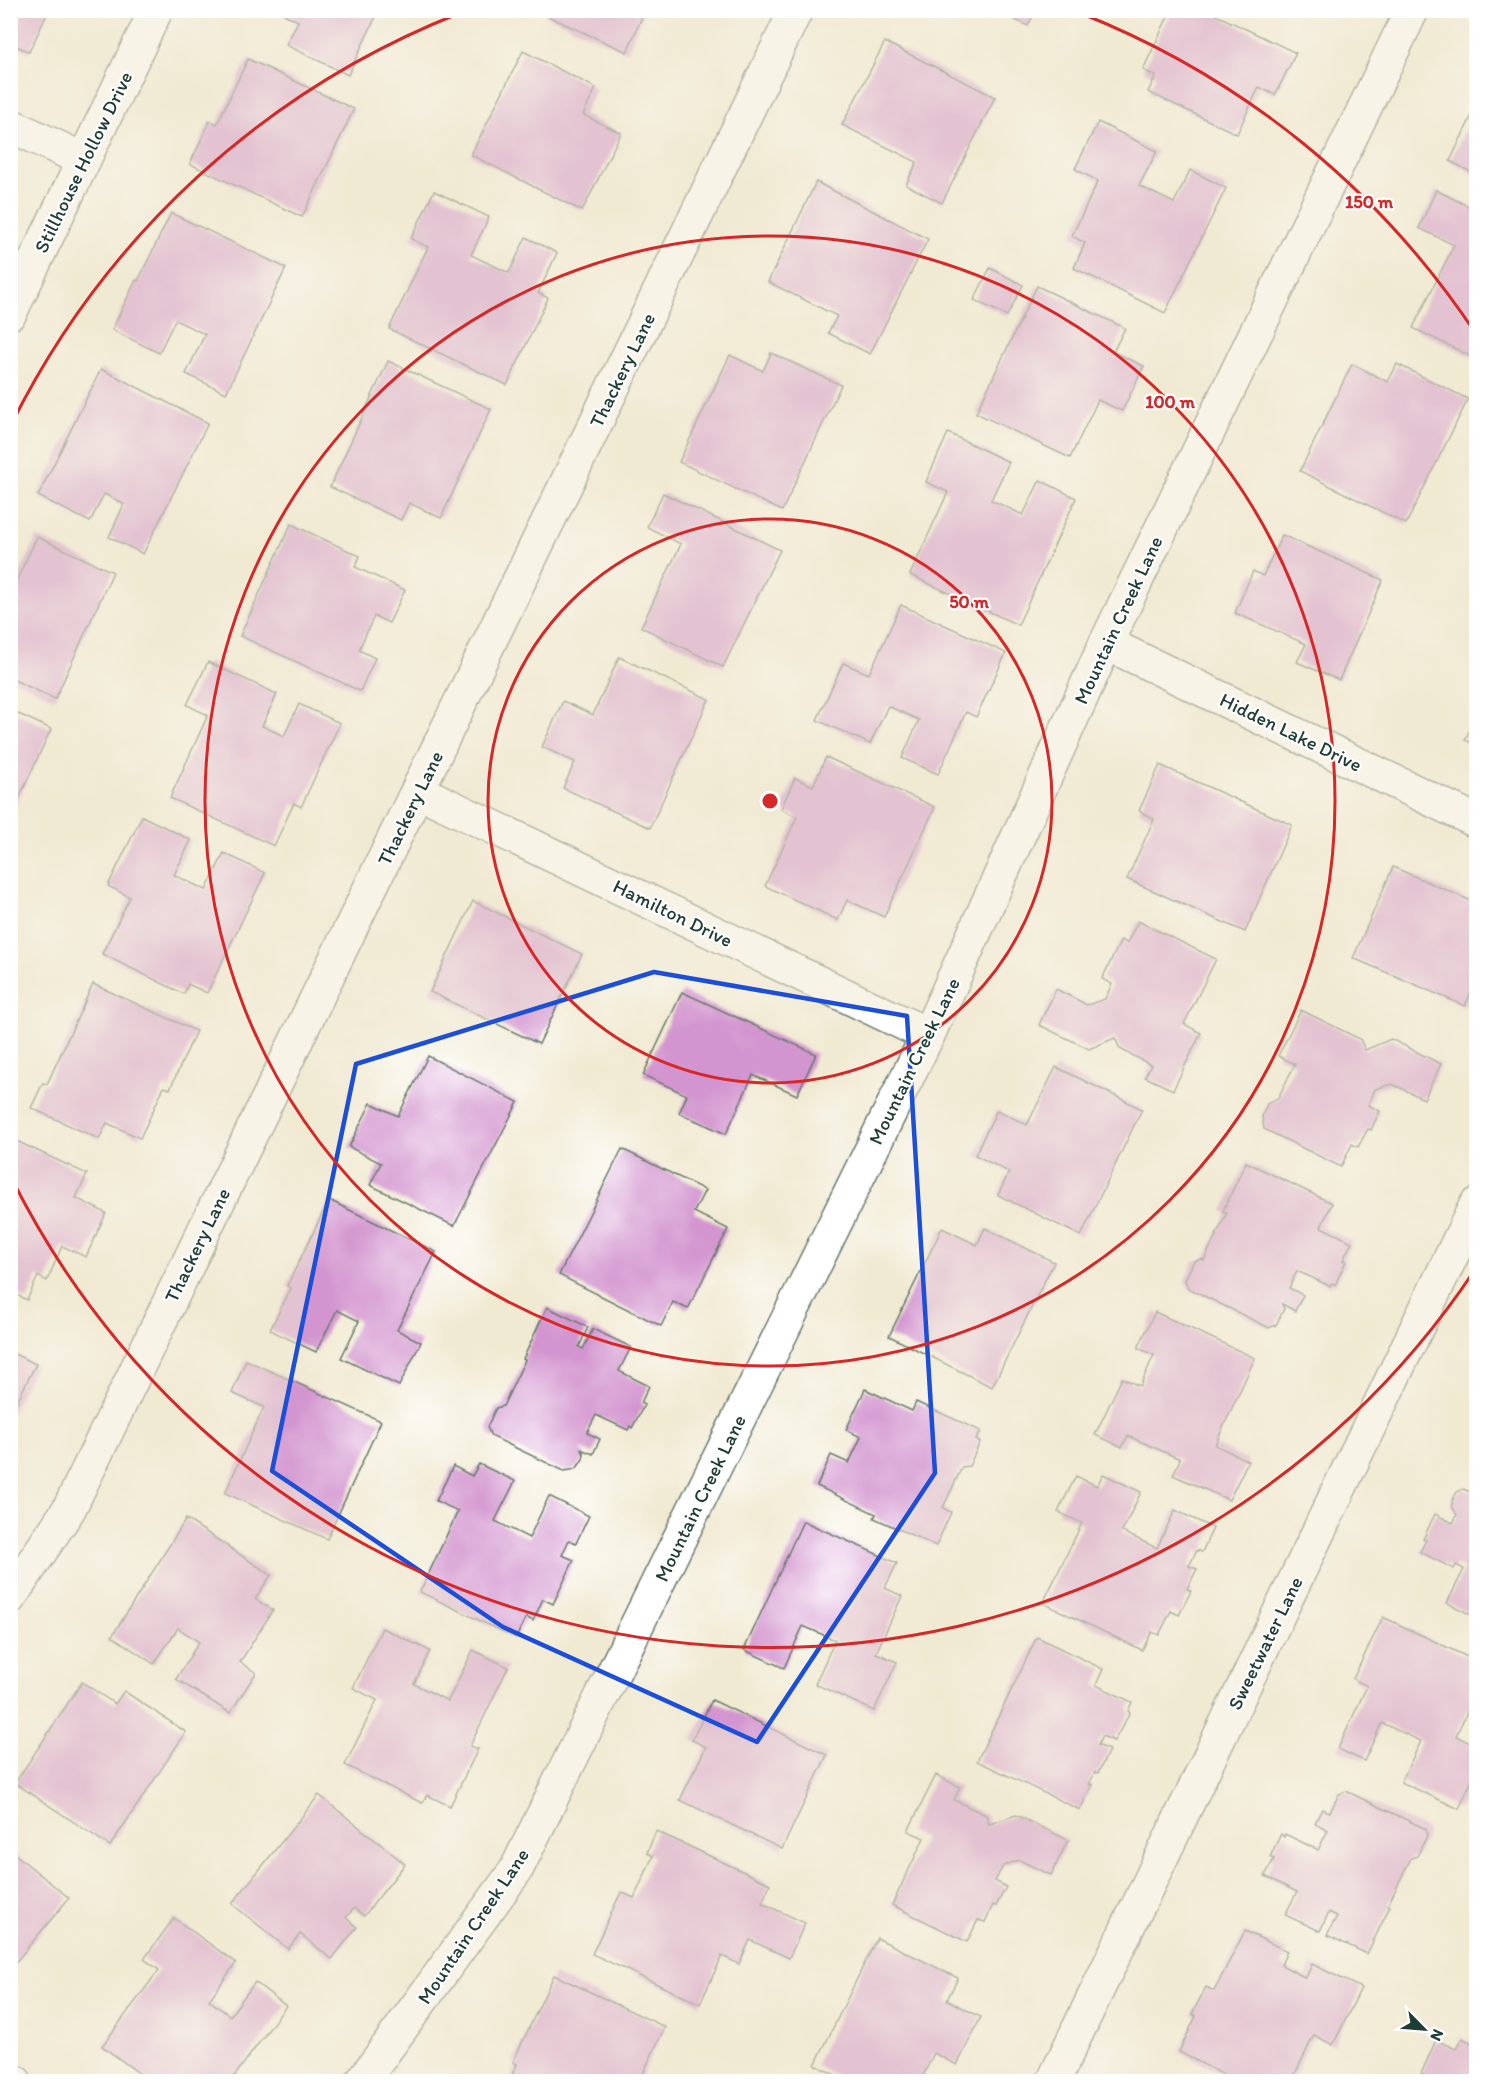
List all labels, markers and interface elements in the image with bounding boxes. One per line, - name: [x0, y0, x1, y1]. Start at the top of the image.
- street label: Stillhouse Hollow Drive: [29, 67, 137, 257]
- text: 150 m: [1345, 191, 1394, 213]
- street label: Thackery Lane: [584, 309, 660, 431]
- text: 100 m: [1145, 391, 1196, 413]
- street label: Mountain Creek Lane: [1068, 532, 1168, 708]
- text: 50 m: [949, 591, 990, 613]
- street label: Hidden Lake Drive: [1216, 687, 1366, 777]
- street label: Thackery Lane: [372, 747, 448, 869]
- centre of rings: [760, 791, 780, 811]
- street label: Hamilton Drive: [609, 874, 737, 952]
- street label: Mountain Creek Lane: [863, 974, 965, 1148]
- street label: Thackery Lane: [159, 1184, 235, 1306]
- street label: Mountain Creek Lane: [649, 1411, 751, 1585]
- street label: Sweetwater Lane: [1222, 1572, 1308, 1714]
- street label: Mountain Creek Lane: [412, 1844, 534, 2008]
- north arrow: [1394, 1999, 1454, 2059]
- text: N: [1426, 2026, 1448, 2044]

